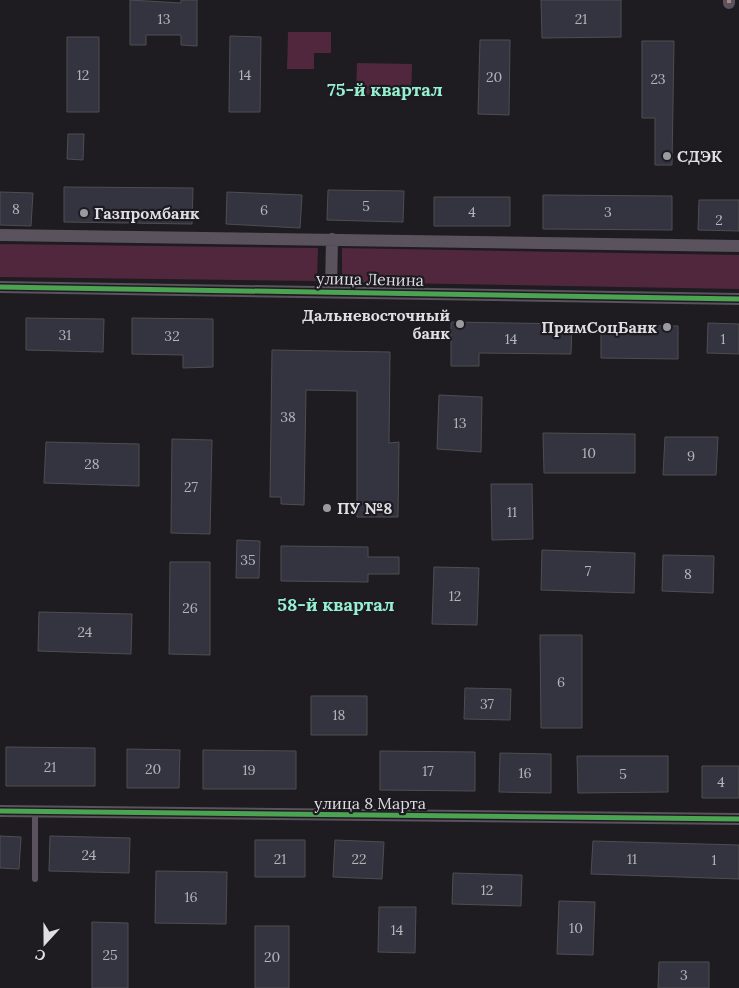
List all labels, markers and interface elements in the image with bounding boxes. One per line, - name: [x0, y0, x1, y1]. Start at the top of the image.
- house number: 13: [158, 10, 171, 28]
- house number: 21: [575, 10, 587, 28]
- house number: 12: [77, 66, 89, 84]
- house number: 14: [239, 66, 252, 84]
- house number: 20: [486, 68, 502, 86]
- house number: 23: [650, 70, 666, 88]
- district label: 75-й квартал: [327, 78, 443, 101]
- place label: СДЭК: [677, 146, 723, 166]
- marker: СДЭК: [661, 150, 673, 162]
- house number: 5: [362, 197, 370, 215]
- house number: 8: [12, 200, 20, 218]
- house number: 6: [260, 201, 268, 219]
- place label: Газпромбанк: [94, 203, 200, 223]
- house number: 4: [468, 203, 476, 221]
- house number: 3: [604, 203, 612, 221]
- marker: Газпромбанк: [78, 207, 90, 219]
- house number: 2: [715, 211, 723, 229]
- street label: улица Ленина: [316, 268, 424, 290]
- place label: Дальневосточный банк: [302, 305, 450, 343]
- place label: ПримСоцБанк: [541, 317, 657, 337]
- marker: Дальневосточный банк: [454, 318, 466, 330]
- marker: ПримСоцБанк: [661, 321, 673, 333]
- house number: 31: [59, 326, 71, 344]
- house number: 32: [164, 327, 180, 345]
- house number: 14: [505, 330, 518, 348]
- house number: 1: [720, 330, 726, 348]
- house number: 38: [280, 408, 296, 426]
- house number: 13: [454, 414, 467, 432]
- house number: 10: [582, 444, 596, 462]
- house number: 9: [687, 447, 695, 465]
- house number: 28: [84, 455, 100, 473]
- house number: 27: [184, 478, 199, 496]
- place label: ПУ №8: [337, 498, 392, 518]
- marker: ПУ №8: [321, 502, 333, 514]
- house number: 11: [507, 503, 517, 521]
- house number: 35: [240, 551, 256, 569]
- house number: 7: [585, 562, 592, 580]
- house number: 8: [684, 565, 692, 583]
- house number: 12: [449, 587, 461, 605]
- district label: 58-й квартал: [277, 593, 395, 616]
- house number: 26: [182, 599, 198, 617]
- house number: 24: [78, 623, 93, 641]
- house number: 6: [557, 673, 565, 691]
- house number: 37: [480, 695, 495, 713]
- house number: 18: [333, 706, 346, 724]
- house number: 21: [44, 758, 56, 776]
- house number: 20: [145, 760, 161, 778]
- house number: 19: [242, 761, 256, 779]
- house number: 17: [422, 762, 434, 780]
- house number: 16: [518, 764, 532, 782]
- house number: 5: [619, 765, 627, 783]
- house number: 4: [717, 773, 725, 791]
- street label: улица 8 Марта: [314, 793, 426, 813]
- house number: 24: [82, 846, 97, 864]
- house number: 21: [274, 850, 286, 868]
- house number: 22: [351, 850, 367, 868]
- house number: 11: [627, 850, 637, 868]
- house number: 1: [711, 851, 717, 869]
- house number: 12: [481, 881, 493, 899]
- house number: 16: [184, 888, 198, 906]
- north arrow: [20, 918, 70, 968]
- house number: 10: [569, 919, 583, 937]
- house number: 14: [391, 921, 404, 939]
- text: С: [32, 945, 48, 965]
- house number: 25: [102, 946, 118, 964]
- house number: 20: [264, 948, 280, 966]
- house number: 3: [680, 966, 688, 984]

